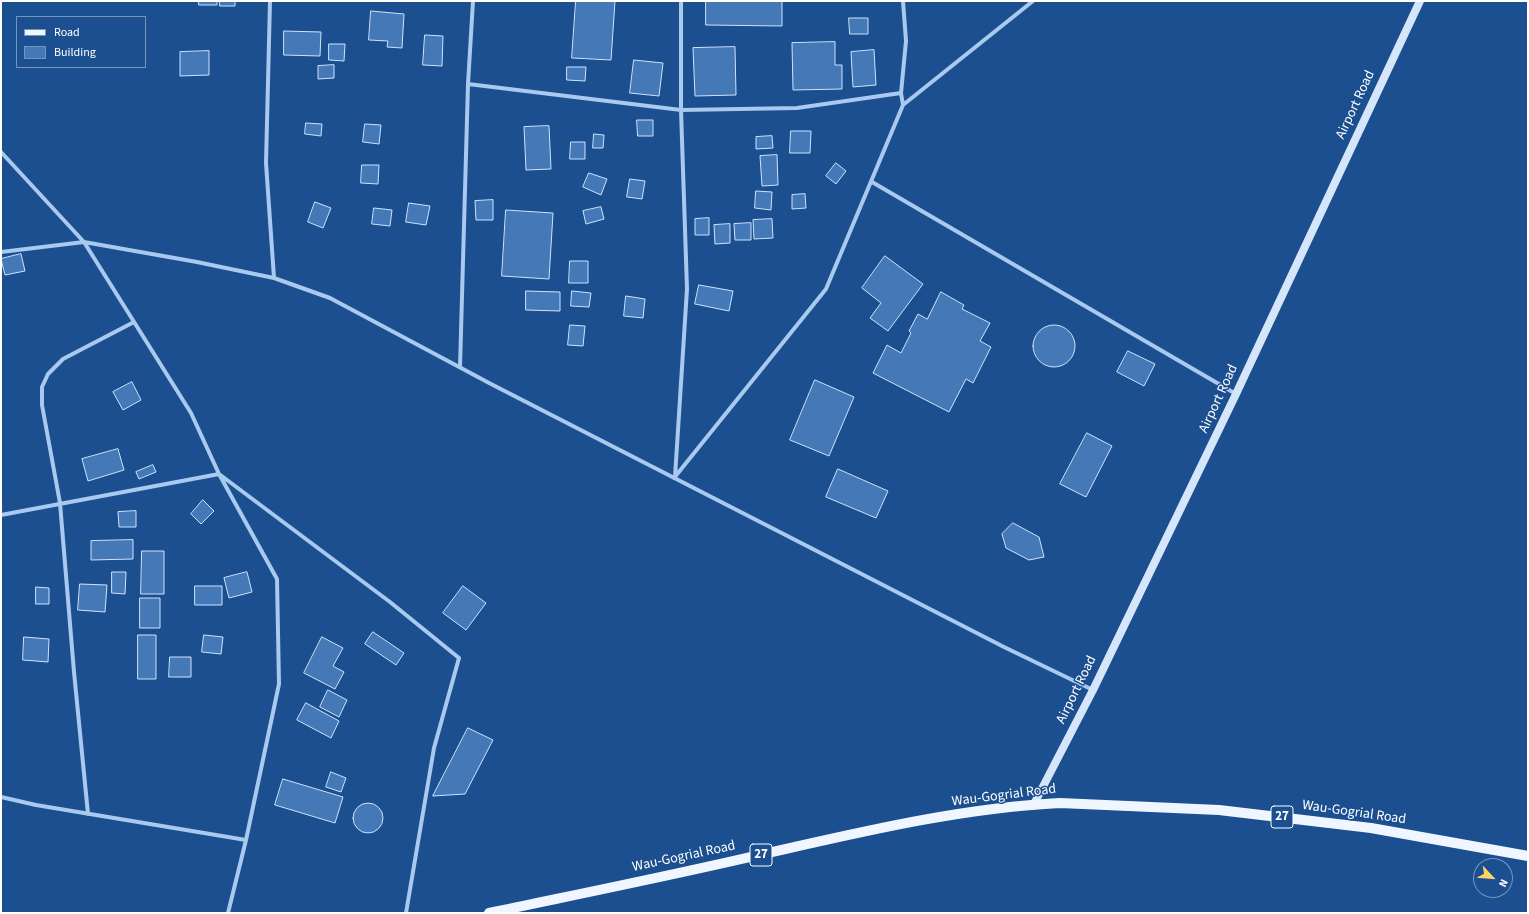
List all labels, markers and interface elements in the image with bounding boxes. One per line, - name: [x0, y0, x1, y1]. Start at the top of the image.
- legend: [16, 16, 146, 68]
- text: Road: [54, 24, 80, 41]
- text: Building: [54, 44, 96, 61]
- street label: Airport Road: [1333, 68, 1379, 142]
- street label: Airport Road: [1196, 362, 1242, 436]
- street label: Airport Road: [1053, 653, 1101, 727]
- street label: Wau-Gogrial Road: [951, 781, 1057, 811]
- street label: Wau-Gogrial Road: [1301, 797, 1407, 829]
- road number: 27: [1271, 806, 1293, 828]
- street label: Wau-Gogrial Road: [631, 838, 737, 876]
- road number: 27: [750, 844, 772, 866]
- north arrow: [1473, 858, 1513, 898]
- text: N: [1495, 876, 1512, 890]

